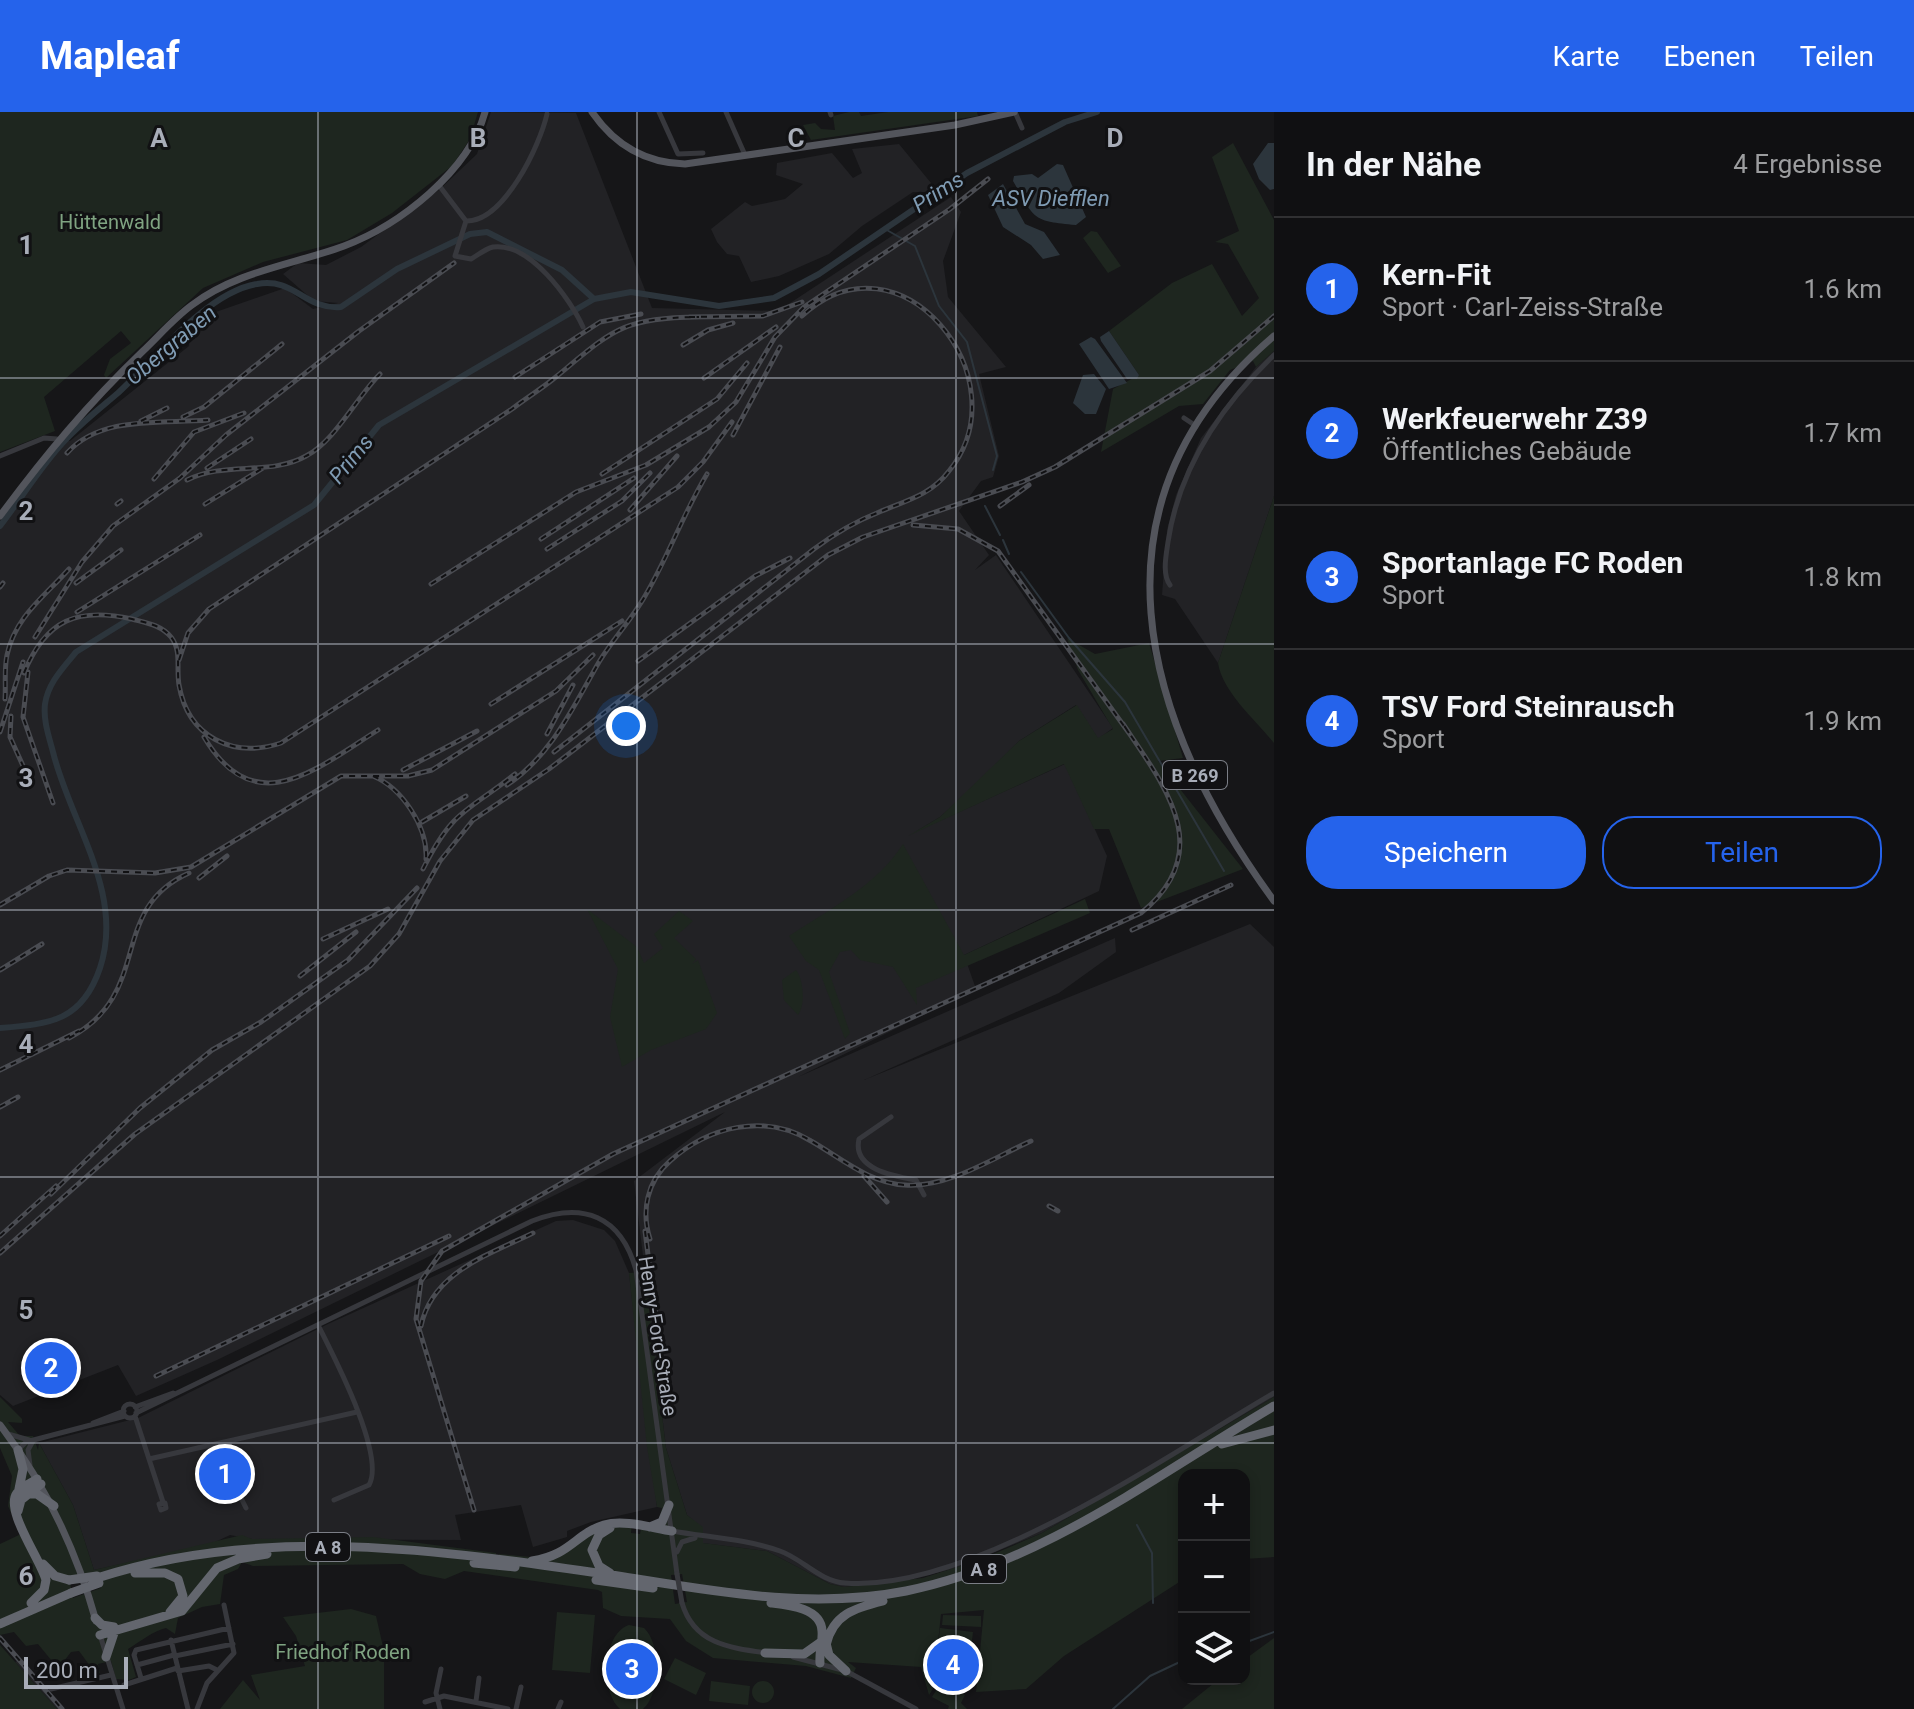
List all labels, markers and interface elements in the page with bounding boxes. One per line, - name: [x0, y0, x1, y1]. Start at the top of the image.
- text: Mapleaf: [40, 34, 180, 78]
- text: Karte: [1553, 40, 1620, 73]
- text: Ebenen: [1664, 40, 1756, 73]
- text: Teilen: [1800, 40, 1874, 73]
- text: A: [150, 123, 168, 153]
- text: B: [470, 123, 486, 153]
- text: C: [787, 123, 805, 153]
- text: D: [1107, 123, 1123, 153]
- text: In der Nähe: [1306, 144, 1481, 184]
- text: 4 Ergebnisse: [1733, 149, 1882, 179]
- water label: Prims: [908, 166, 968, 218]
- water label: ASV Diefflen: [991, 186, 1110, 211]
- park label: Hüttenwald: [59, 210, 161, 234]
- text: 1: [19, 230, 33, 260]
- text: Kern-Fit: [1382, 257, 1491, 292]
- text: 1: [1325, 274, 1339, 304]
- text: 1.6 km: [1803, 274, 1882, 304]
- text: Sport · Carl-Zeiss-Straße: [1382, 292, 1663, 322]
- water label: Obergraben: [121, 300, 221, 390]
- text: Werkfeuerwehr Z39: [1382, 401, 1648, 436]
- text: 2: [1325, 418, 1339, 448]
- text: 1.7 km: [1803, 418, 1882, 448]
- water label: Prims: [324, 430, 378, 488]
- text: Öffentliches Gebäude: [1382, 436, 1632, 466]
- text: 2: [19, 496, 33, 526]
- text: Sportanlage FC Roden: [1382, 545, 1683, 580]
- text: 3: [1325, 562, 1339, 592]
- text: 1.8 km: [1803, 562, 1882, 592]
- text: Sport: [1382, 580, 1445, 610]
- text: TSV Ford Steinrausch: [1382, 689, 1675, 724]
- your location: [606, 706, 646, 746]
- text: 4: [1325, 706, 1339, 736]
- text: 1.9 km: [1803, 706, 1882, 736]
- text: Sport: [1382, 724, 1445, 754]
- road number: B 269: [1163, 761, 1227, 789]
- text: 3: [19, 763, 33, 793]
- button: Speichern: [1306, 816, 1586, 889]
- button: Teilen: [1602, 816, 1882, 889]
- text: 4: [19, 1029, 34, 1059]
- street label: Henry-Ford-Straße: [633, 1254, 683, 1418]
- text: 5: [19, 1295, 33, 1325]
- pin: 2: [25, 1338, 77, 1398]
- pin: 1: [199, 1444, 251, 1504]
- map controls: [1178, 1469, 1250, 1685]
- button: +: [1178, 1469, 1250, 1541]
- road number: A 8: [306, 1533, 350, 1561]
- button: −: [1178, 1541, 1250, 1613]
- road number: A 8: [962, 1555, 1006, 1583]
- text: 6: [19, 1561, 34, 1591]
- button: layers: [1178, 1613, 1250, 1685]
- pin: 4: [927, 1635, 979, 1695]
- pin: 3: [606, 1639, 658, 1699]
- park label: Friedhof Roden: [275, 1640, 411, 1664]
- scale bar: [24, 1653, 128, 1689]
- text: 200 m: [36, 1658, 98, 1683]

